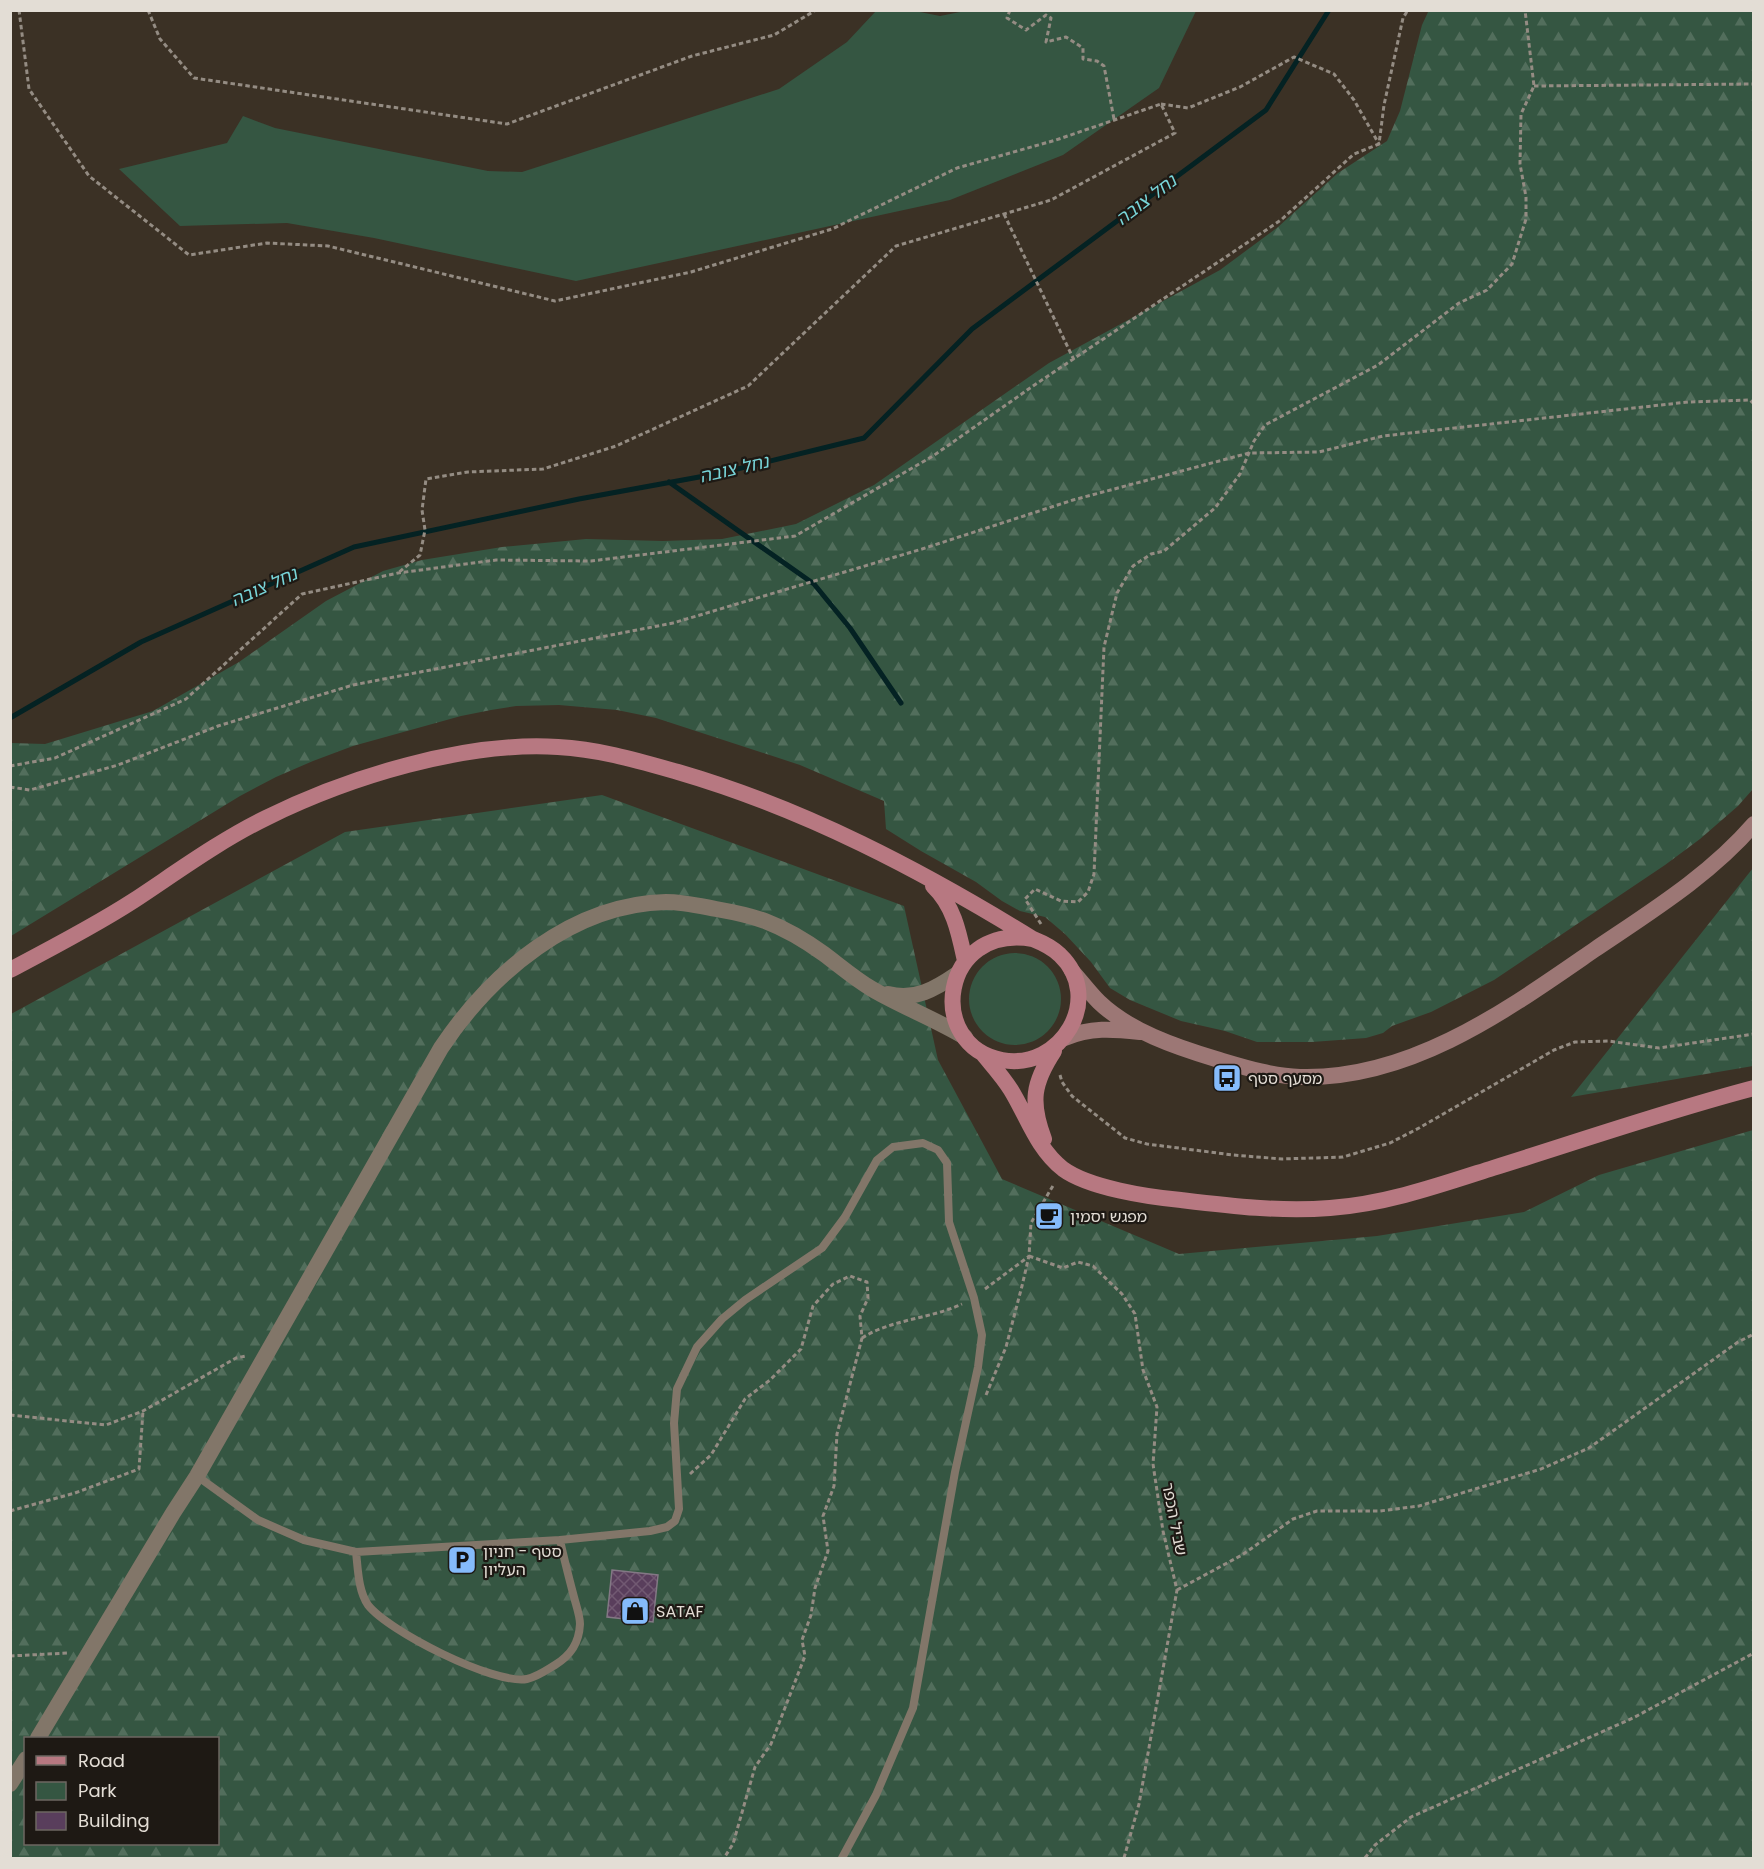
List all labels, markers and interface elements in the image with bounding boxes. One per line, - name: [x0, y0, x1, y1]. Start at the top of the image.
- water label: נחל צובה: [1110, 168, 1182, 231]
- water label: נחל צובה: [697, 448, 772, 489]
- water label: נחל צובה: [227, 560, 302, 612]
- bus stop icon: מסעף סטף: [1211, 1062, 1243, 1094]
- place label: מסעף סטף: [1248, 1067, 1322, 1090]
- cafe icon: מפגש יסמין: [1033, 1200, 1065, 1232]
- place label: מפגש יסמין: [1070, 1205, 1147, 1228]
- street label: שביל הכפר: [1156, 1481, 1193, 1557]
- place label: סטף - חניון העליון: [483, 1540, 562, 1581]
- parking icon: סטף - חניון העליון: [446, 1544, 478, 1576]
- shop icon: SATAF: [619, 1595, 651, 1627]
- place label: SATAF: [656, 1600, 704, 1623]
- legend: [24, 1737, 219, 1845]
- text: Road: [78, 1748, 125, 1773]
- text: Park: [78, 1778, 117, 1803]
- text: Building: [78, 1808, 150, 1833]

